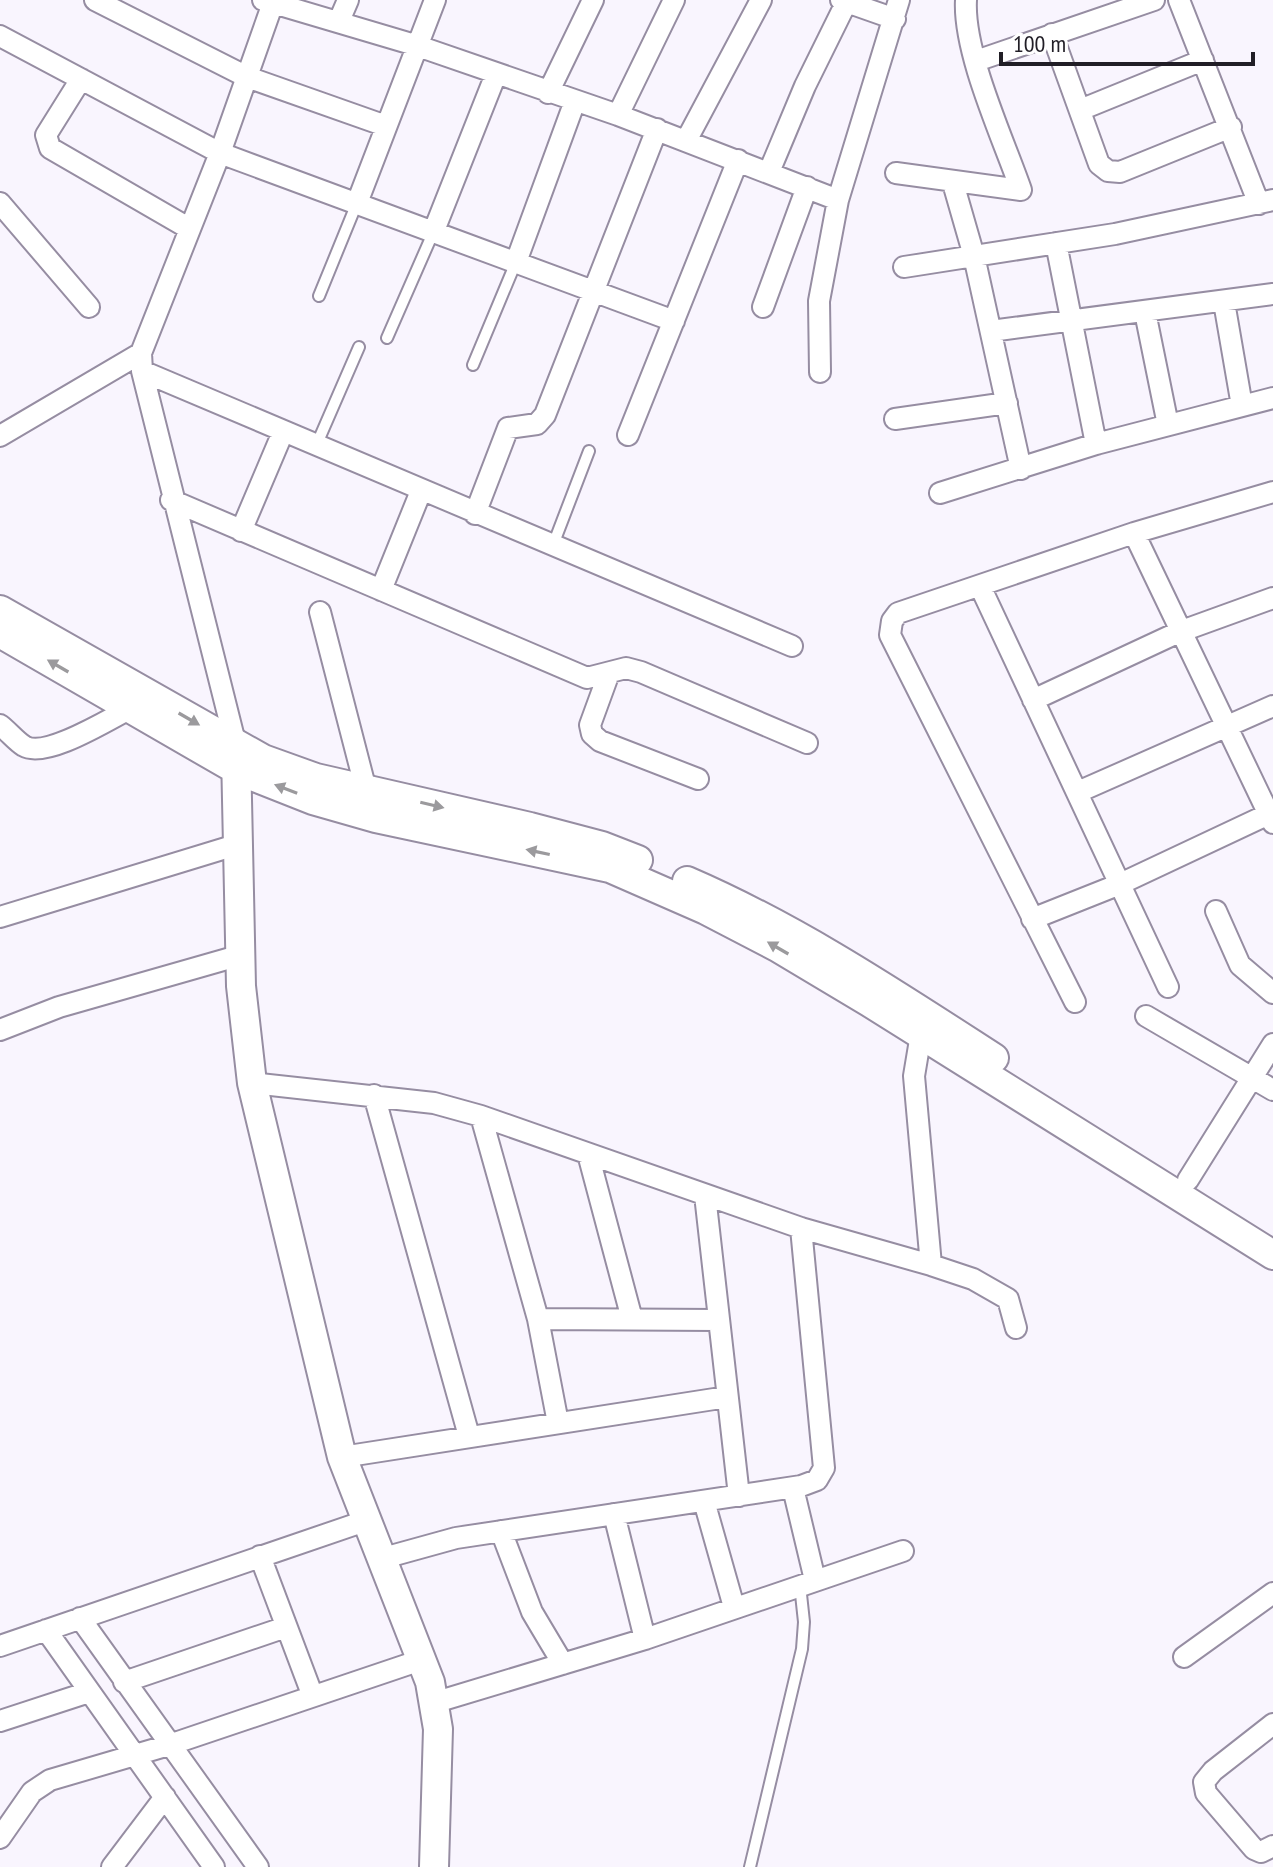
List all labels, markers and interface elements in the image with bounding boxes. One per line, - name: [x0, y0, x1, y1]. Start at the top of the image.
- scale bar: [1001, 16, 1253, 66]
- text: 100 m: [1013, 28, 1066, 59]
- one-way arrow: [47, 659, 69, 673]
- one-way arrow: [178, 712, 200, 726]
- one-way arrow: [274, 783, 298, 796]
- one-way arrow: [420, 799, 445, 812]
- one-way arrow: [526, 845, 551, 858]
- one-way arrow: [767, 941, 790, 955]

